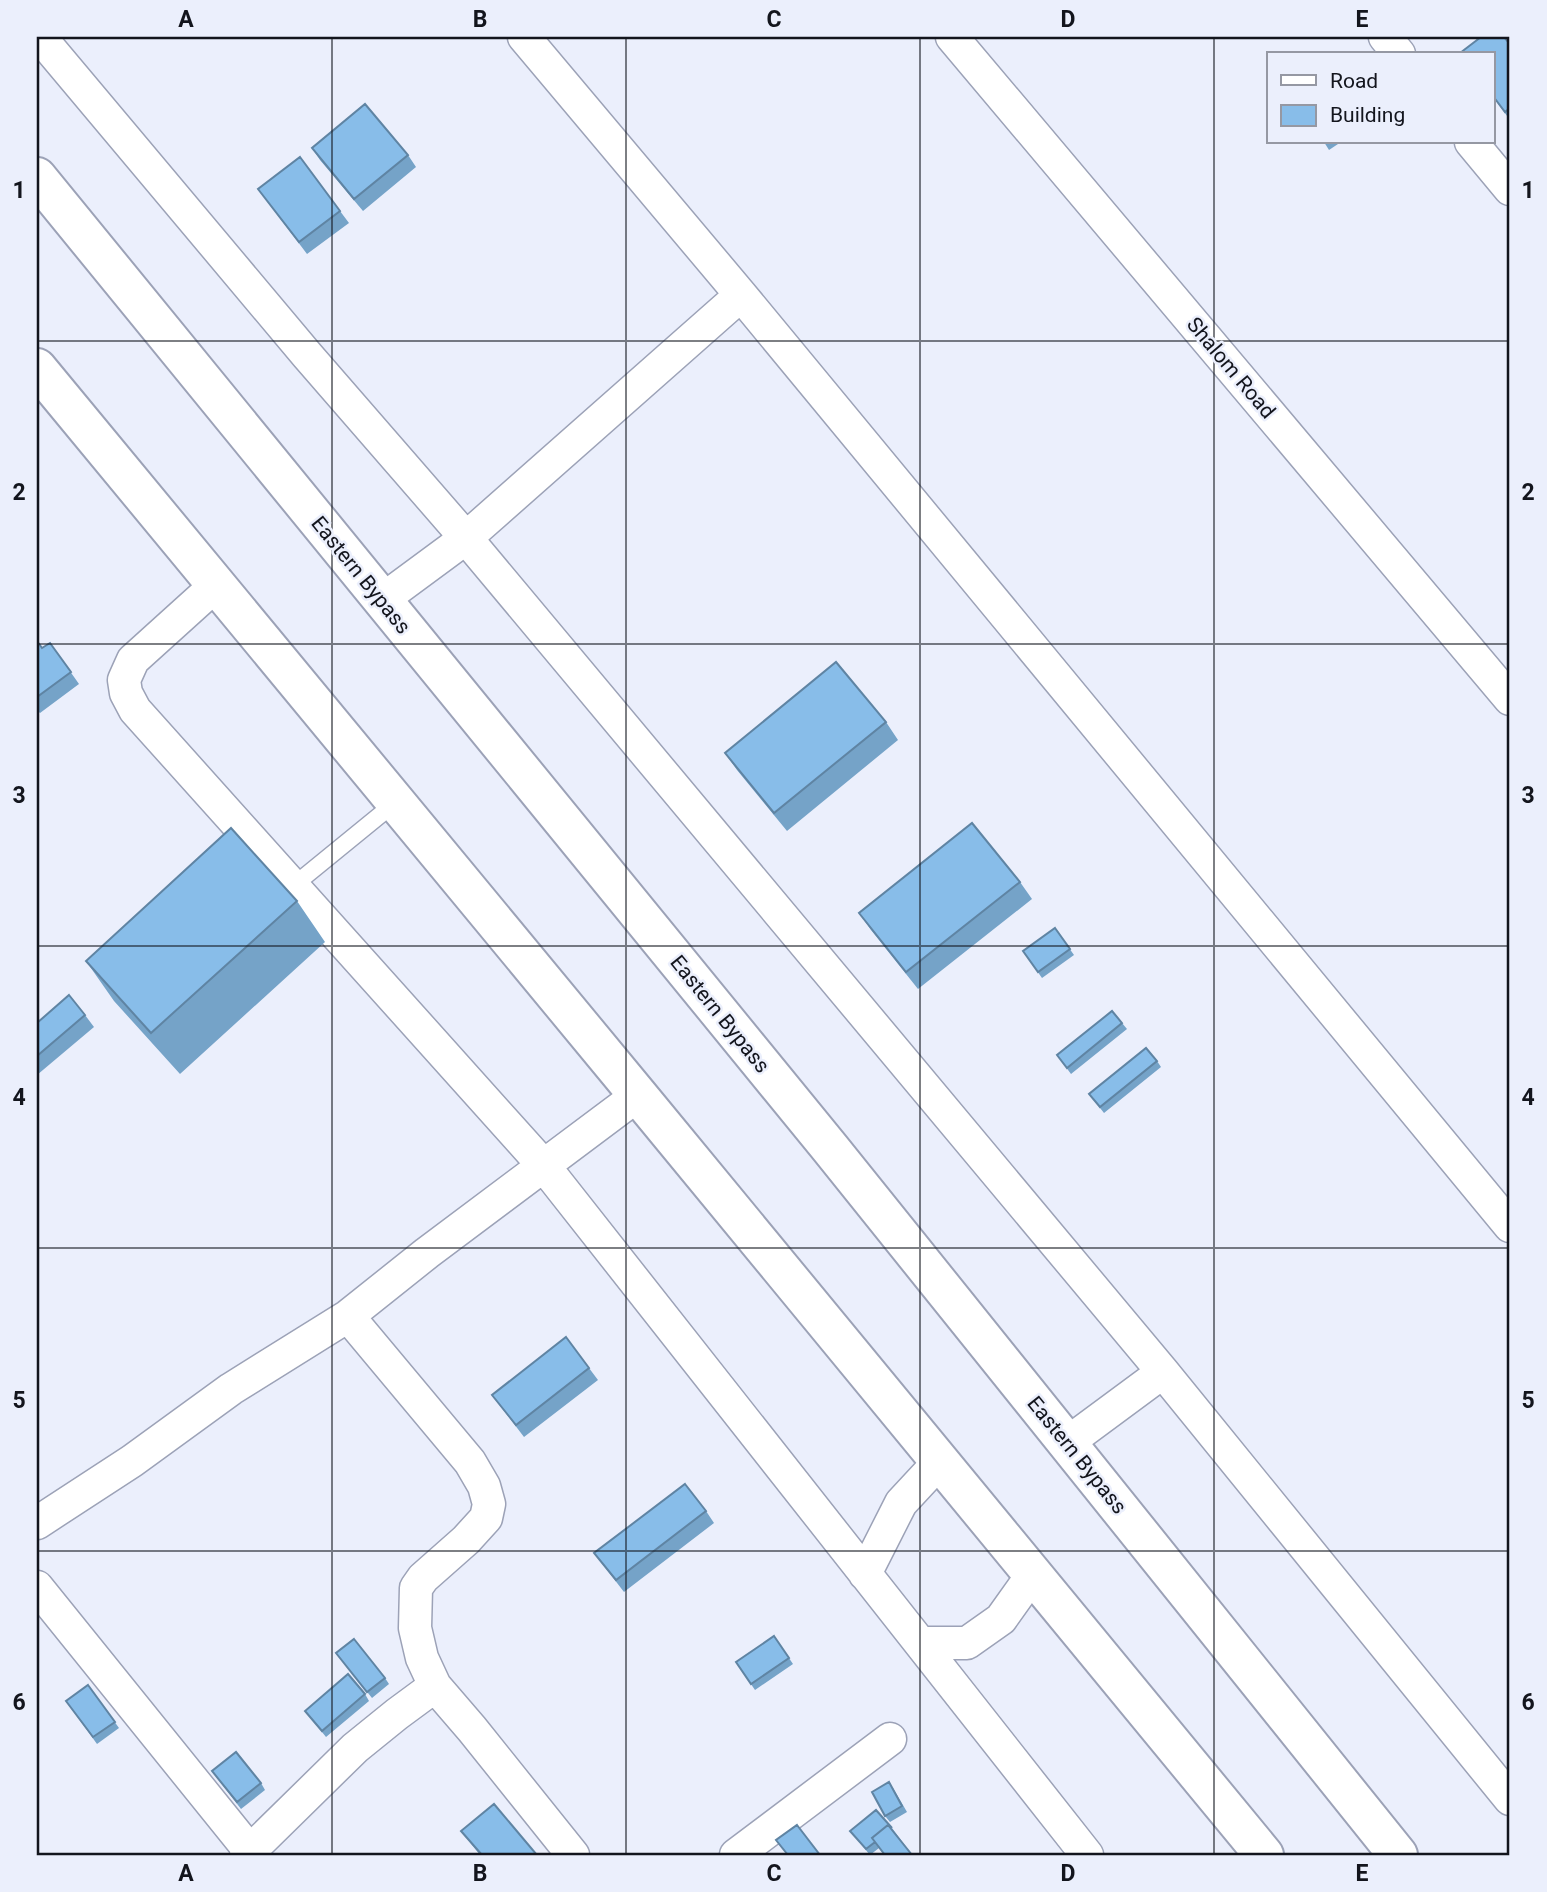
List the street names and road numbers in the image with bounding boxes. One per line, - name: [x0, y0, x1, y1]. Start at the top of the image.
- street label: Shalom Road: [1182, 313, 1280, 423]
- street label: Eastern Bypass: [306, 511, 416, 639]
- street label: Eastern Bypass: [665, 950, 775, 1078]
- street label: Eastern Bypass: [1022, 1391, 1132, 1519]

